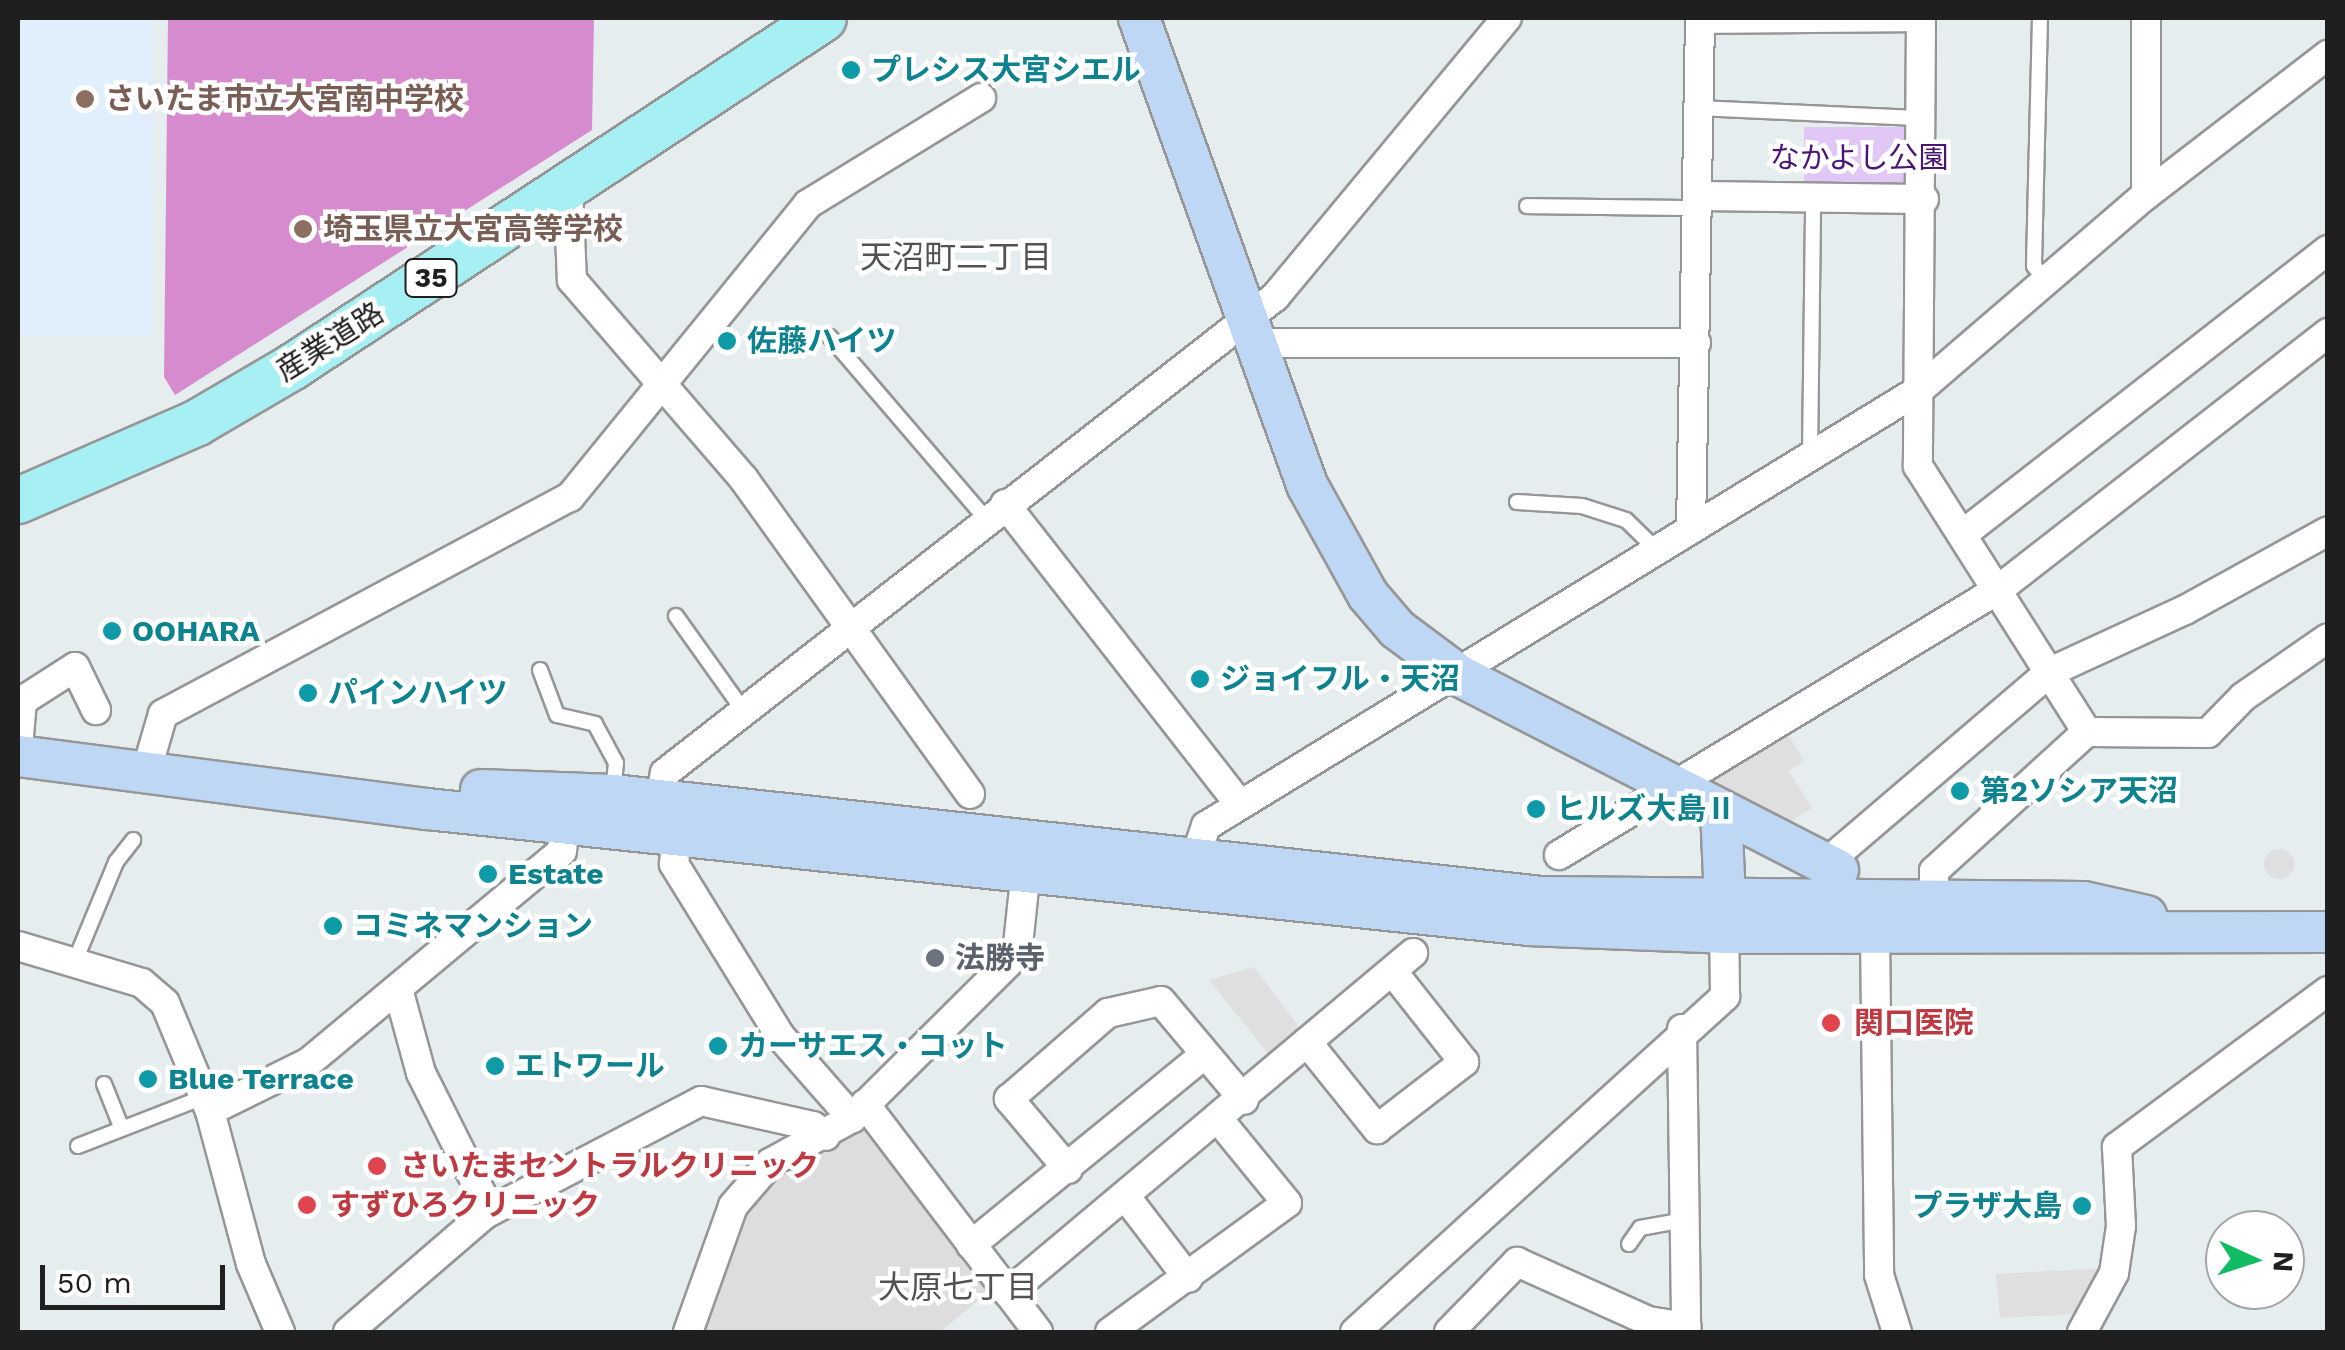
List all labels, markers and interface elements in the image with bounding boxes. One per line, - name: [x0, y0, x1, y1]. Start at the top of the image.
- place label: プレシス大宮シエル: [871, 52, 1141, 88]
- marker: プレシス大宮シエル: [840, 59, 862, 81]
- place label: さいたま市立大宮南中学校: [105, 81, 465, 117]
- marker: さいたま市立大宮南中学校: [74, 88, 96, 110]
- park label: なかよし公園: [1769, 140, 1949, 176]
- place label: 埼玉県立大宮高等学校: [323, 211, 623, 247]
- marker: 埼玉県立大宮高等学校: [292, 218, 314, 240]
- district label: 天沼町二丁目: [860, 238, 1052, 276]
- road number: 35: [404, 255, 458, 301]
- street label: 産業道路: [270, 295, 390, 389]
- place label: 佐藤ハイツ: [747, 323, 897, 359]
- marker: 佐藤ハイツ: [716, 330, 738, 352]
- place label: OOHARA: [132, 613, 260, 649]
- marker: OOHARA: [101, 620, 123, 642]
- place label: ジョイフル・天沼: [1220, 661, 1460, 697]
- marker: ジョイフル・天沼: [1189, 668, 1211, 690]
- place label: パインハイツ: [328, 675, 508, 711]
- marker: パインハイツ: [297, 682, 319, 704]
- place label: 第2ソシア天沼: [1980, 773, 2178, 809]
- marker: 第2ソシア天沼: [1949, 780, 1971, 802]
- place label: ヒルズ大島Ⅱ: [1556, 791, 1736, 827]
- marker: ヒルズ大島Ⅱ: [1525, 798, 1547, 820]
- place label: Estate: [508, 856, 604, 892]
- marker: Estate: [477, 863, 499, 885]
- place label: コミネマンション: [353, 908, 593, 944]
- marker: コミネマンション: [322, 915, 344, 937]
- place label: 法勝寺: [955, 940, 1045, 976]
- marker: 法勝寺: [924, 947, 946, 969]
- place label: 関口医院: [1854, 1005, 1974, 1041]
- marker: 関口医院: [1818, 1010, 1844, 1036]
- place label: カーサエス・コット: [738, 1028, 1008, 1064]
- marker: カーサエス・コット: [707, 1035, 729, 1057]
- place label: エトワール: [515, 1048, 665, 1084]
- marker: エトワール: [484, 1055, 506, 1077]
- place label: Blue Terrace: [168, 1061, 354, 1097]
- marker: Blue Terrace: [137, 1068, 159, 1090]
- place label: さいたまセントラルクリニック: [400, 1148, 820, 1184]
- marker: さいたまセントラルクリニック: [364, 1153, 390, 1179]
- place label: すずひろクリニック: [330, 1187, 600, 1223]
- place label: プラザ大島: [1912, 1188, 2062, 1224]
- marker: すずひろクリニック: [294, 1192, 320, 1218]
- marker: プラザ大島: [2071, 1195, 2093, 1217]
- north arrow: [2205, 1210, 2305, 1310]
- scale bar: [45, 1245, 230, 1307]
- text: N: [2266, 1250, 2300, 1273]
- text: 50 m: [57, 1265, 132, 1300]
- district label: 大原七丁目: [878, 1268, 1038, 1306]

